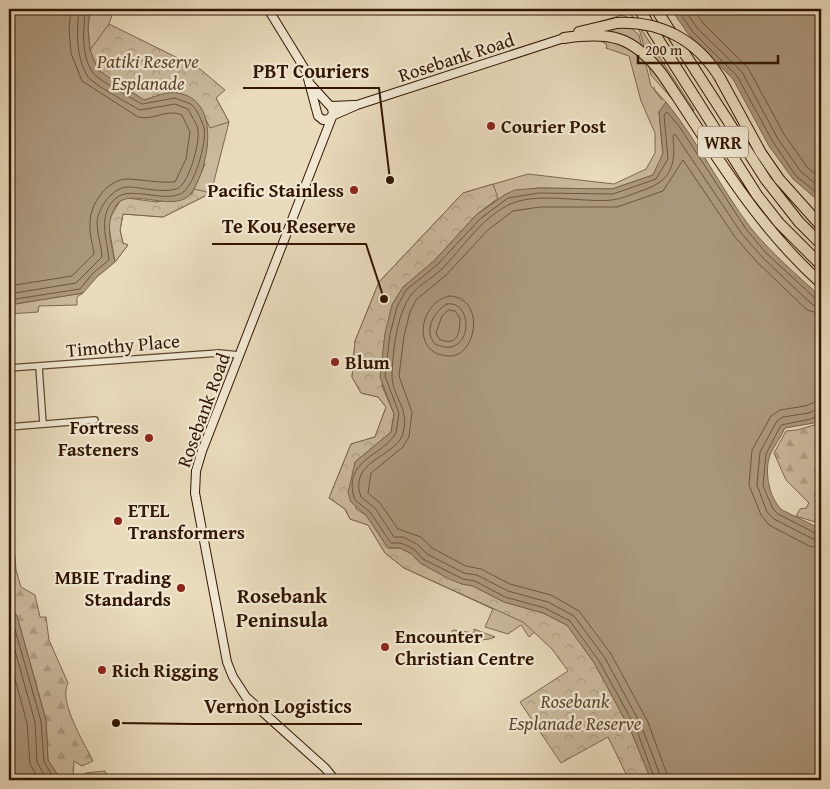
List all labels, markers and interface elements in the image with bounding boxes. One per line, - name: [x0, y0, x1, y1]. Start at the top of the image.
- street label: Rosebank Road: [395, 25, 518, 89]
- scale bar: [638, 32, 778, 64]
- text: 200 m: [645, 39, 683, 60]
- park label: Patiki Reserve Esplanade: [96, 47, 199, 97]
- callout: PBT Couriers: [243, 53, 379, 88]
- text: PBT Couriers: [253, 56, 369, 85]
- place label: Courier Post: [501, 112, 607, 140]
- marker: Courier Post: [485, 120, 497, 132]
- road number: WRR: [698, 126, 748, 158]
- place label: Pacific Stainless: [208, 176, 344, 204]
- marker: Pacific Stainless: [348, 184, 360, 196]
- callout: Te Kou Reserve: [212, 209, 366, 244]
- text: Te Kou Reserve: [222, 211, 356, 240]
- street label: Timothy Place: [65, 326, 181, 364]
- street label: Rosebank Road: [169, 348, 237, 471]
- place label: Blum: [345, 348, 391, 376]
- marker: Blum: [329, 356, 341, 368]
- place label: Fortress Fasteners: [58, 413, 139, 463]
- marker: Fortress Fasteners: [143, 432, 155, 444]
- place label: ETEL Transformers: [128, 496, 245, 546]
- marker: ETEL Transformers: [112, 515, 124, 527]
- place label: MBIE Trading Standards: [55, 563, 172, 613]
- district label: Rosebank Peninsula: [236, 580, 328, 635]
- marker: MBIE Trading Standards: [175, 582, 187, 594]
- place label: Encounter Christian Centre: [395, 622, 534, 672]
- marker: Encounter Christian Centre: [379, 641, 391, 653]
- place label: Rich Rigging: [112, 656, 219, 684]
- marker: Rich Rigging: [96, 664, 108, 676]
- park label: Rosebank Esplanade Reserve: [508, 687, 642, 737]
- callout: Vernon Logistics: [194, 689, 362, 724]
- text: Vernon Logistics: [204, 691, 352, 720]

